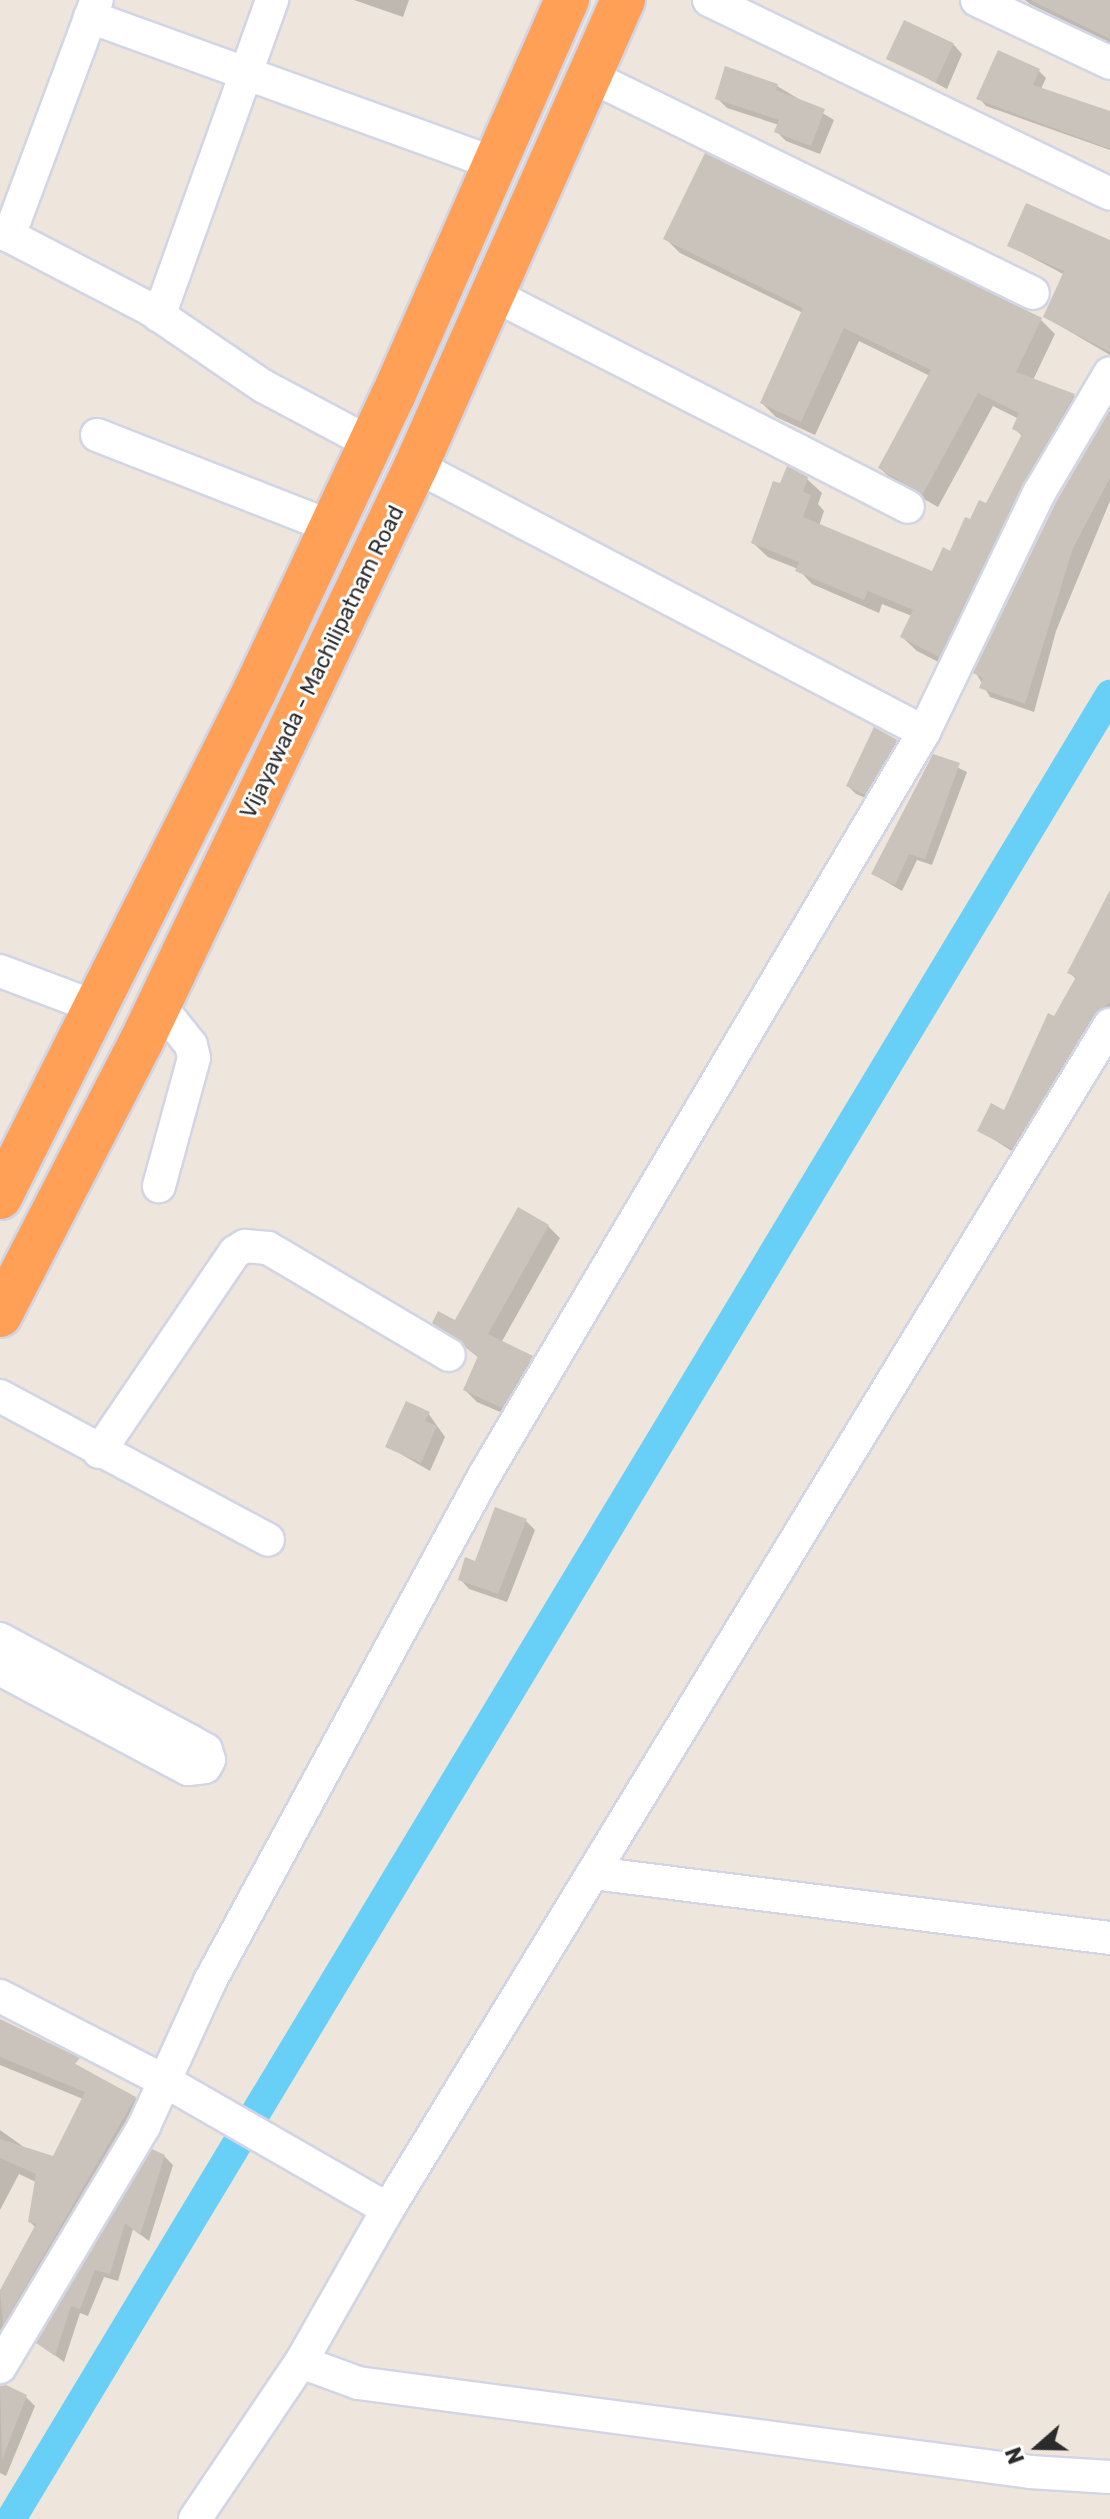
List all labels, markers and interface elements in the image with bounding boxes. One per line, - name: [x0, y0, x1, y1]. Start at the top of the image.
- street label: Vijayawada - Machilipatnam Road: [235, 501, 409, 823]
- north arrow: [998, 2407, 1078, 2487]
- text: N: [1000, 2443, 1030, 2467]

